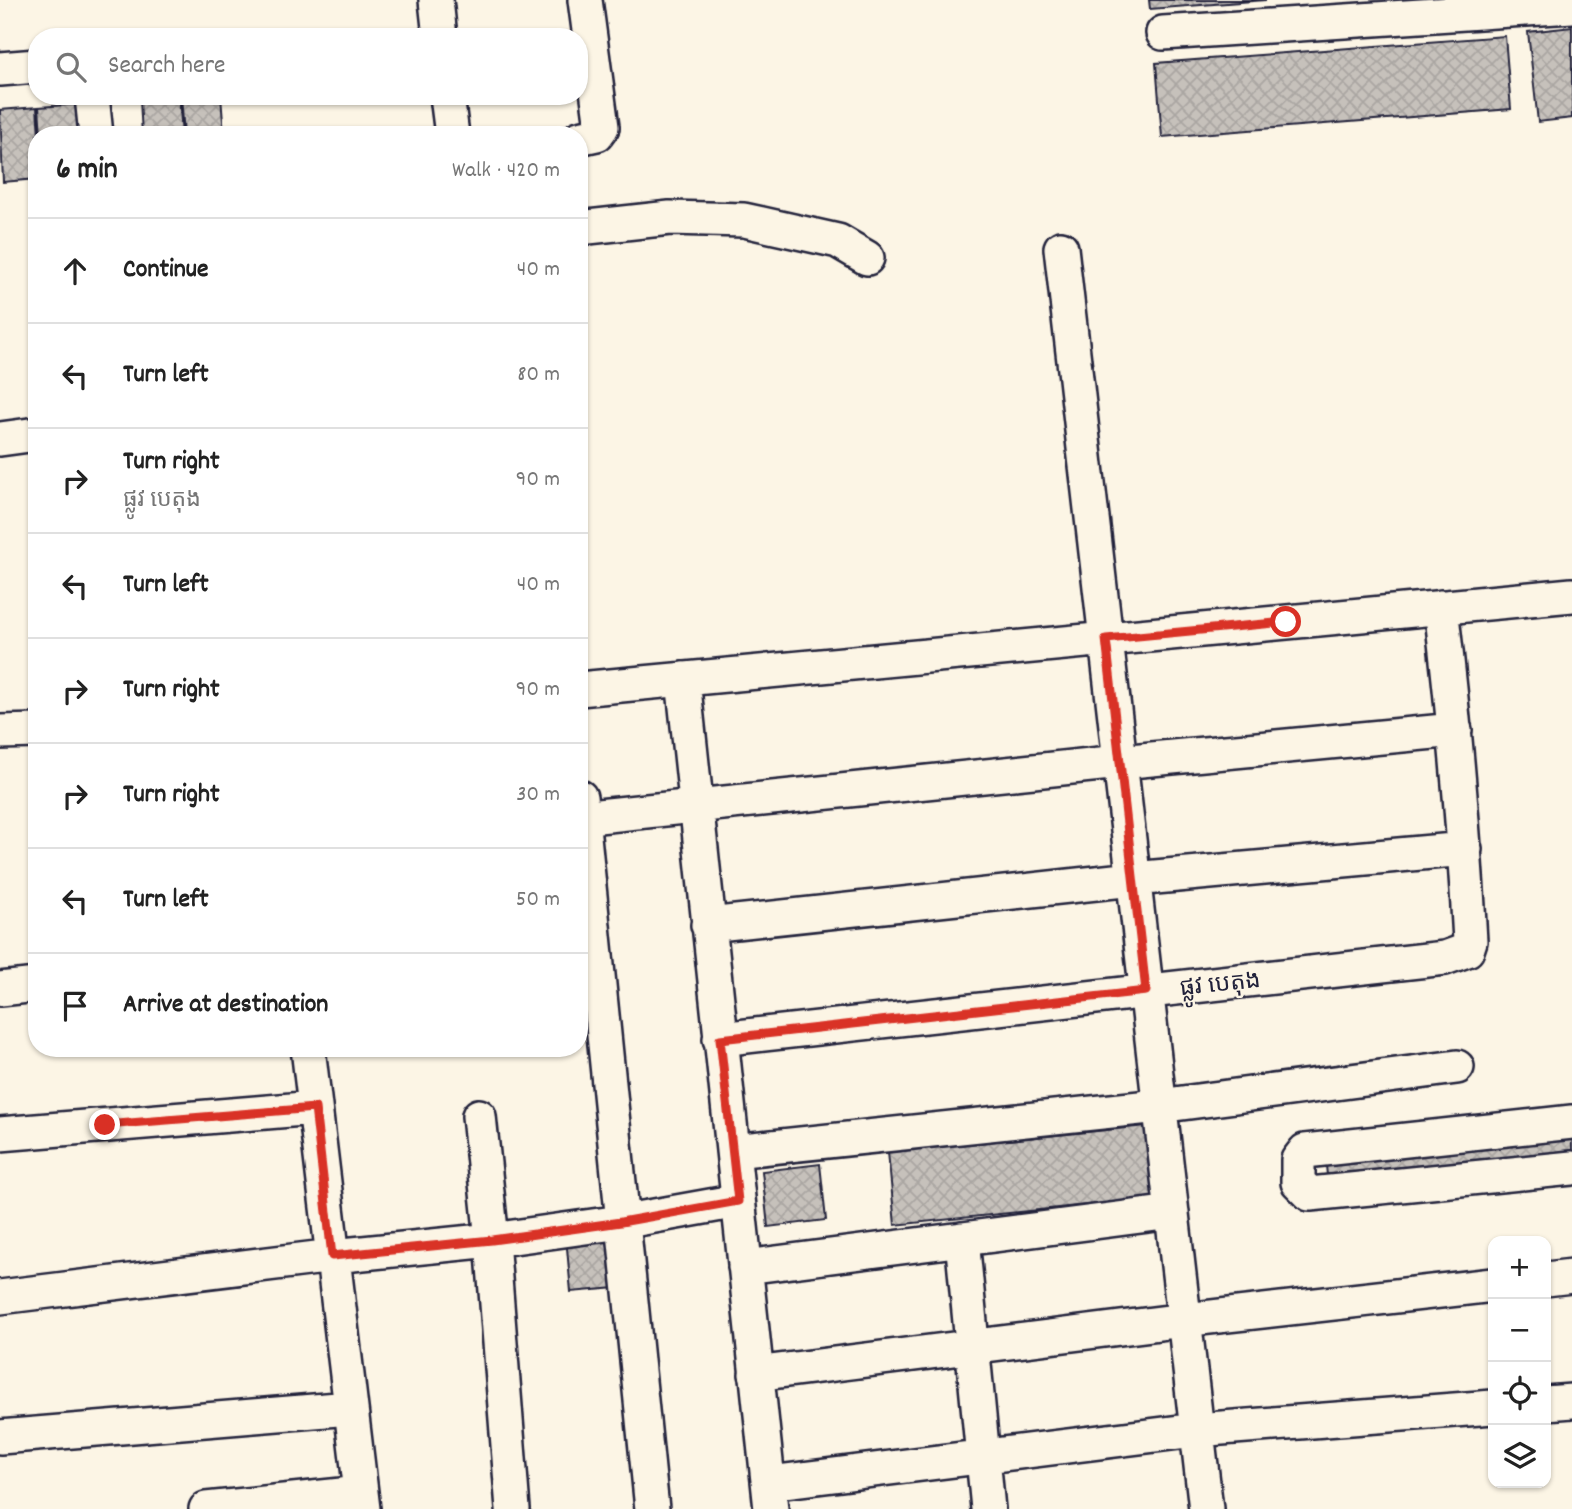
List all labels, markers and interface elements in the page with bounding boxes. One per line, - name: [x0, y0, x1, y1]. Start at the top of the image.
- search box: [28, 28, 588, 105]
- icon: search: [52, 48, 90, 86]
- text: Search here: [108, 48, 226, 85]
- text: 6 min: [56, 150, 118, 193]
- text: Walk · 420 m: [452, 155, 560, 188]
- icon: ahead: [56, 252, 94, 290]
- text: Continue: [123, 252, 208, 289]
- text: 40 m: [517, 254, 560, 287]
- icon: left: [56, 357, 94, 395]
- text: Turn left: [123, 357, 209, 394]
- text: 80 m: [517, 359, 560, 392]
- text: Turn right: [123, 444, 220, 481]
- icon: right: [56, 462, 94, 500]
- text: 90 m: [516, 464, 560, 497]
- text: ផ្លូវ បេតុង: [123, 485, 201, 518]
- icon: left: [56, 567, 94, 605]
- text: Turn left: [123, 567, 209, 604]
- text: 40 m: [517, 569, 560, 602]
- route start: [1270, 606, 1301, 637]
- icon: right: [56, 672, 94, 710]
- text: Turn right: [123, 672, 220, 709]
- text: 90 m: [516, 674, 560, 707]
- icon: right: [56, 777, 94, 815]
- text: Turn right: [123, 777, 220, 814]
- text: 30 m: [516, 779, 560, 812]
- icon: left: [56, 882, 94, 920]
- text: Turn left: [123, 882, 209, 919]
- text: 50 m: [516, 884, 560, 917]
- street label: ផ្លូវ បេតុង: [1178, 965, 1263, 1009]
- icon: arrive: [56, 987, 94, 1025]
- text: Arrive at destination: [123, 987, 328, 1024]
- route end: [89, 1109, 120, 1140]
- map controls: [1488, 1236, 1551, 1488]
- button: +: [1488, 1236, 1551, 1299]
- button: −: [1488, 1299, 1551, 1362]
- button: locate: [1488, 1362, 1551, 1425]
- button: layers: [1488, 1425, 1551, 1488]

